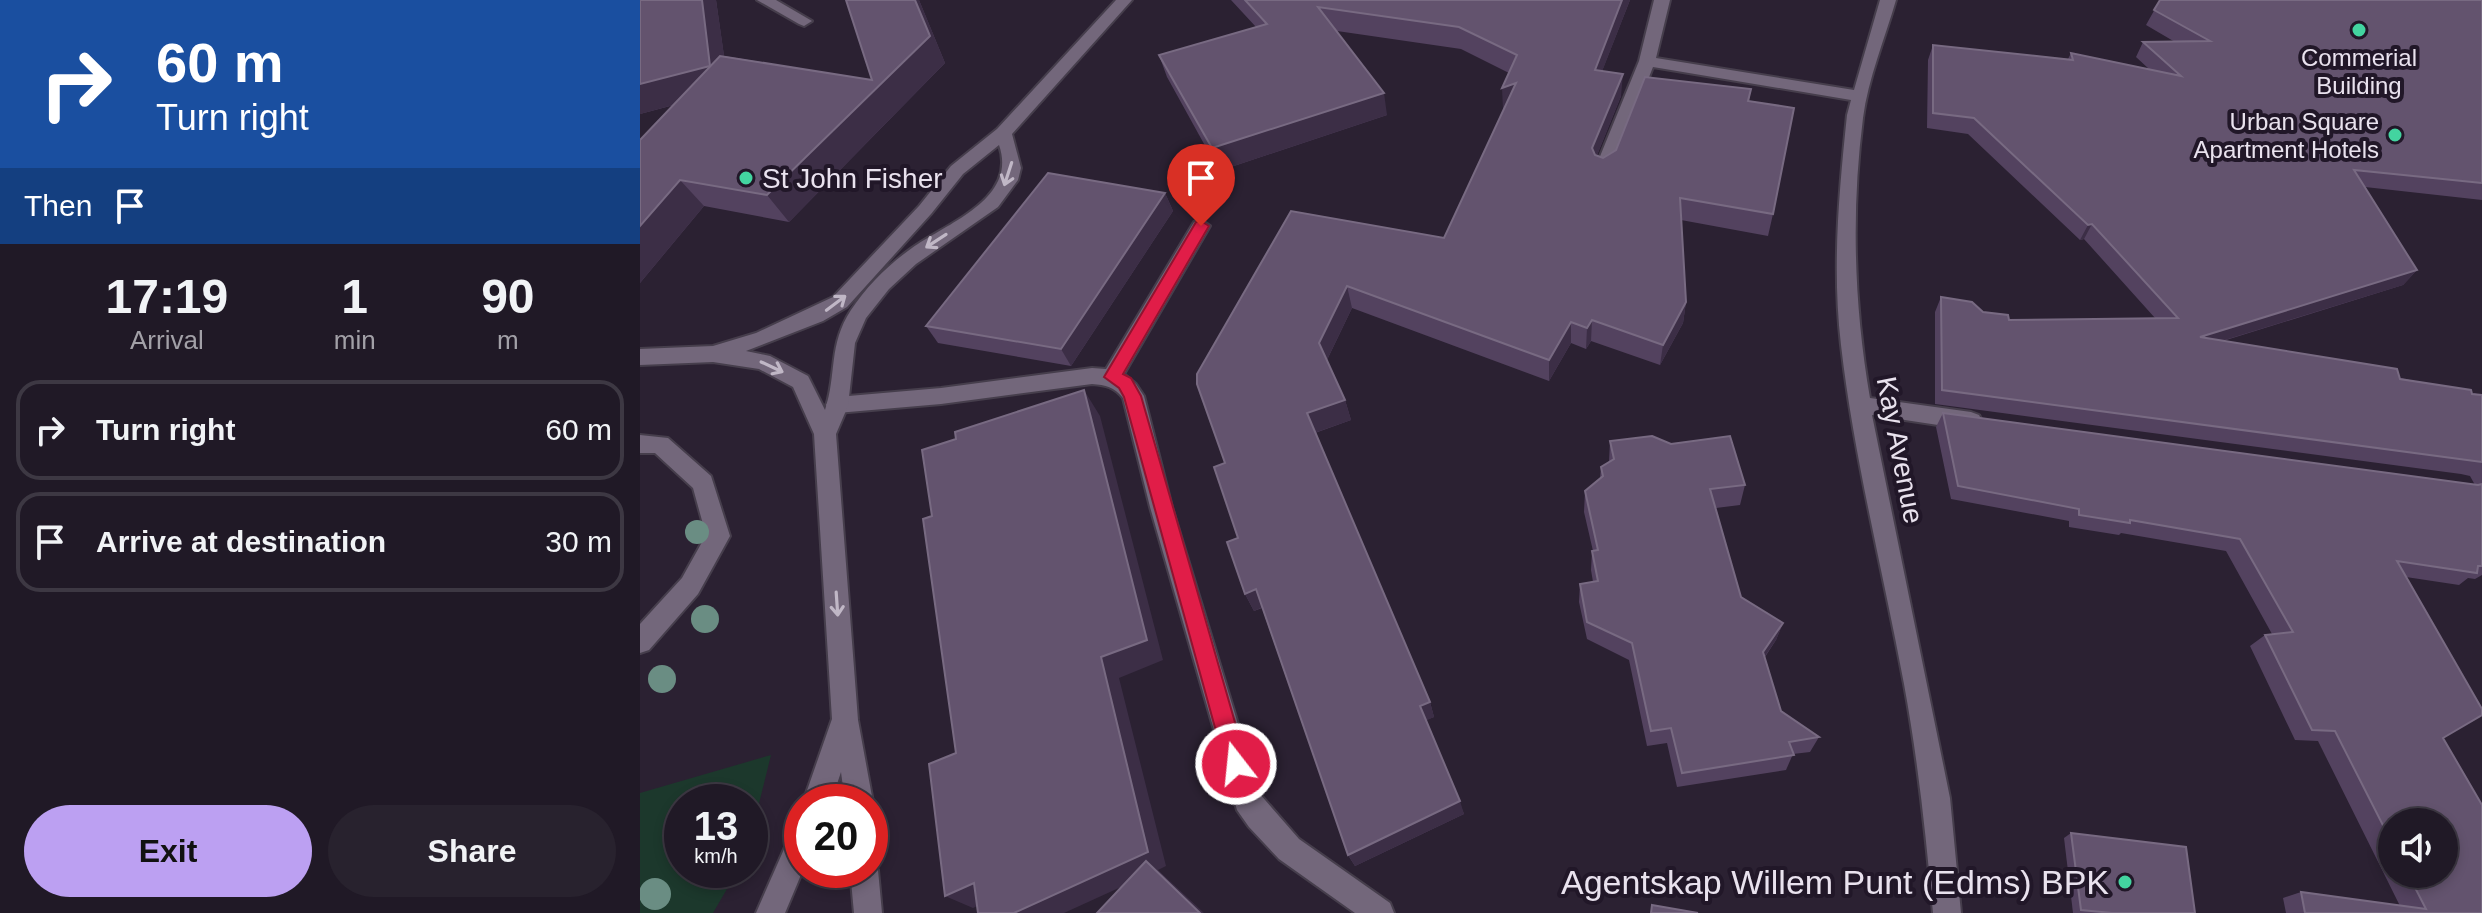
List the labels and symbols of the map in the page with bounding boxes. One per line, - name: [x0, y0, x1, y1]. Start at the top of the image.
- marker: Commerial Building: [2350, 21, 2368, 39]
- place label: Commerial Building: [2301, 44, 2417, 99]
- place label: Urban Square Apartment Hotels: [2194, 108, 2379, 163]
- marker: Urban Square Apartment Hotels: [2386, 126, 2404, 144]
- pin: [1167, 144, 1235, 226]
- one-way arrow: [1000, 161, 1014, 186]
- place label: St John Fisher: [762, 163, 943, 194]
- marker: St John Fisher: [737, 169, 755, 187]
- one-way arrow: [925, 233, 947, 249]
- one-way arrow: [825, 294, 846, 311]
- one-way arrow: [760, 360, 784, 375]
- street label: Kay Avenue: [1871, 374, 1929, 526]
- one-way arrow: [830, 590, 845, 617]
- position arrow: [1194, 722, 1278, 806]
- speed limit sign: 20: [784, 784, 888, 888]
- place label: Agentskap Willem Punt (Edms) BPK: [1561, 863, 2109, 901]
- marker: Agentskap Willem Punt (Edms) BPK: [2116, 873, 2134, 891]

